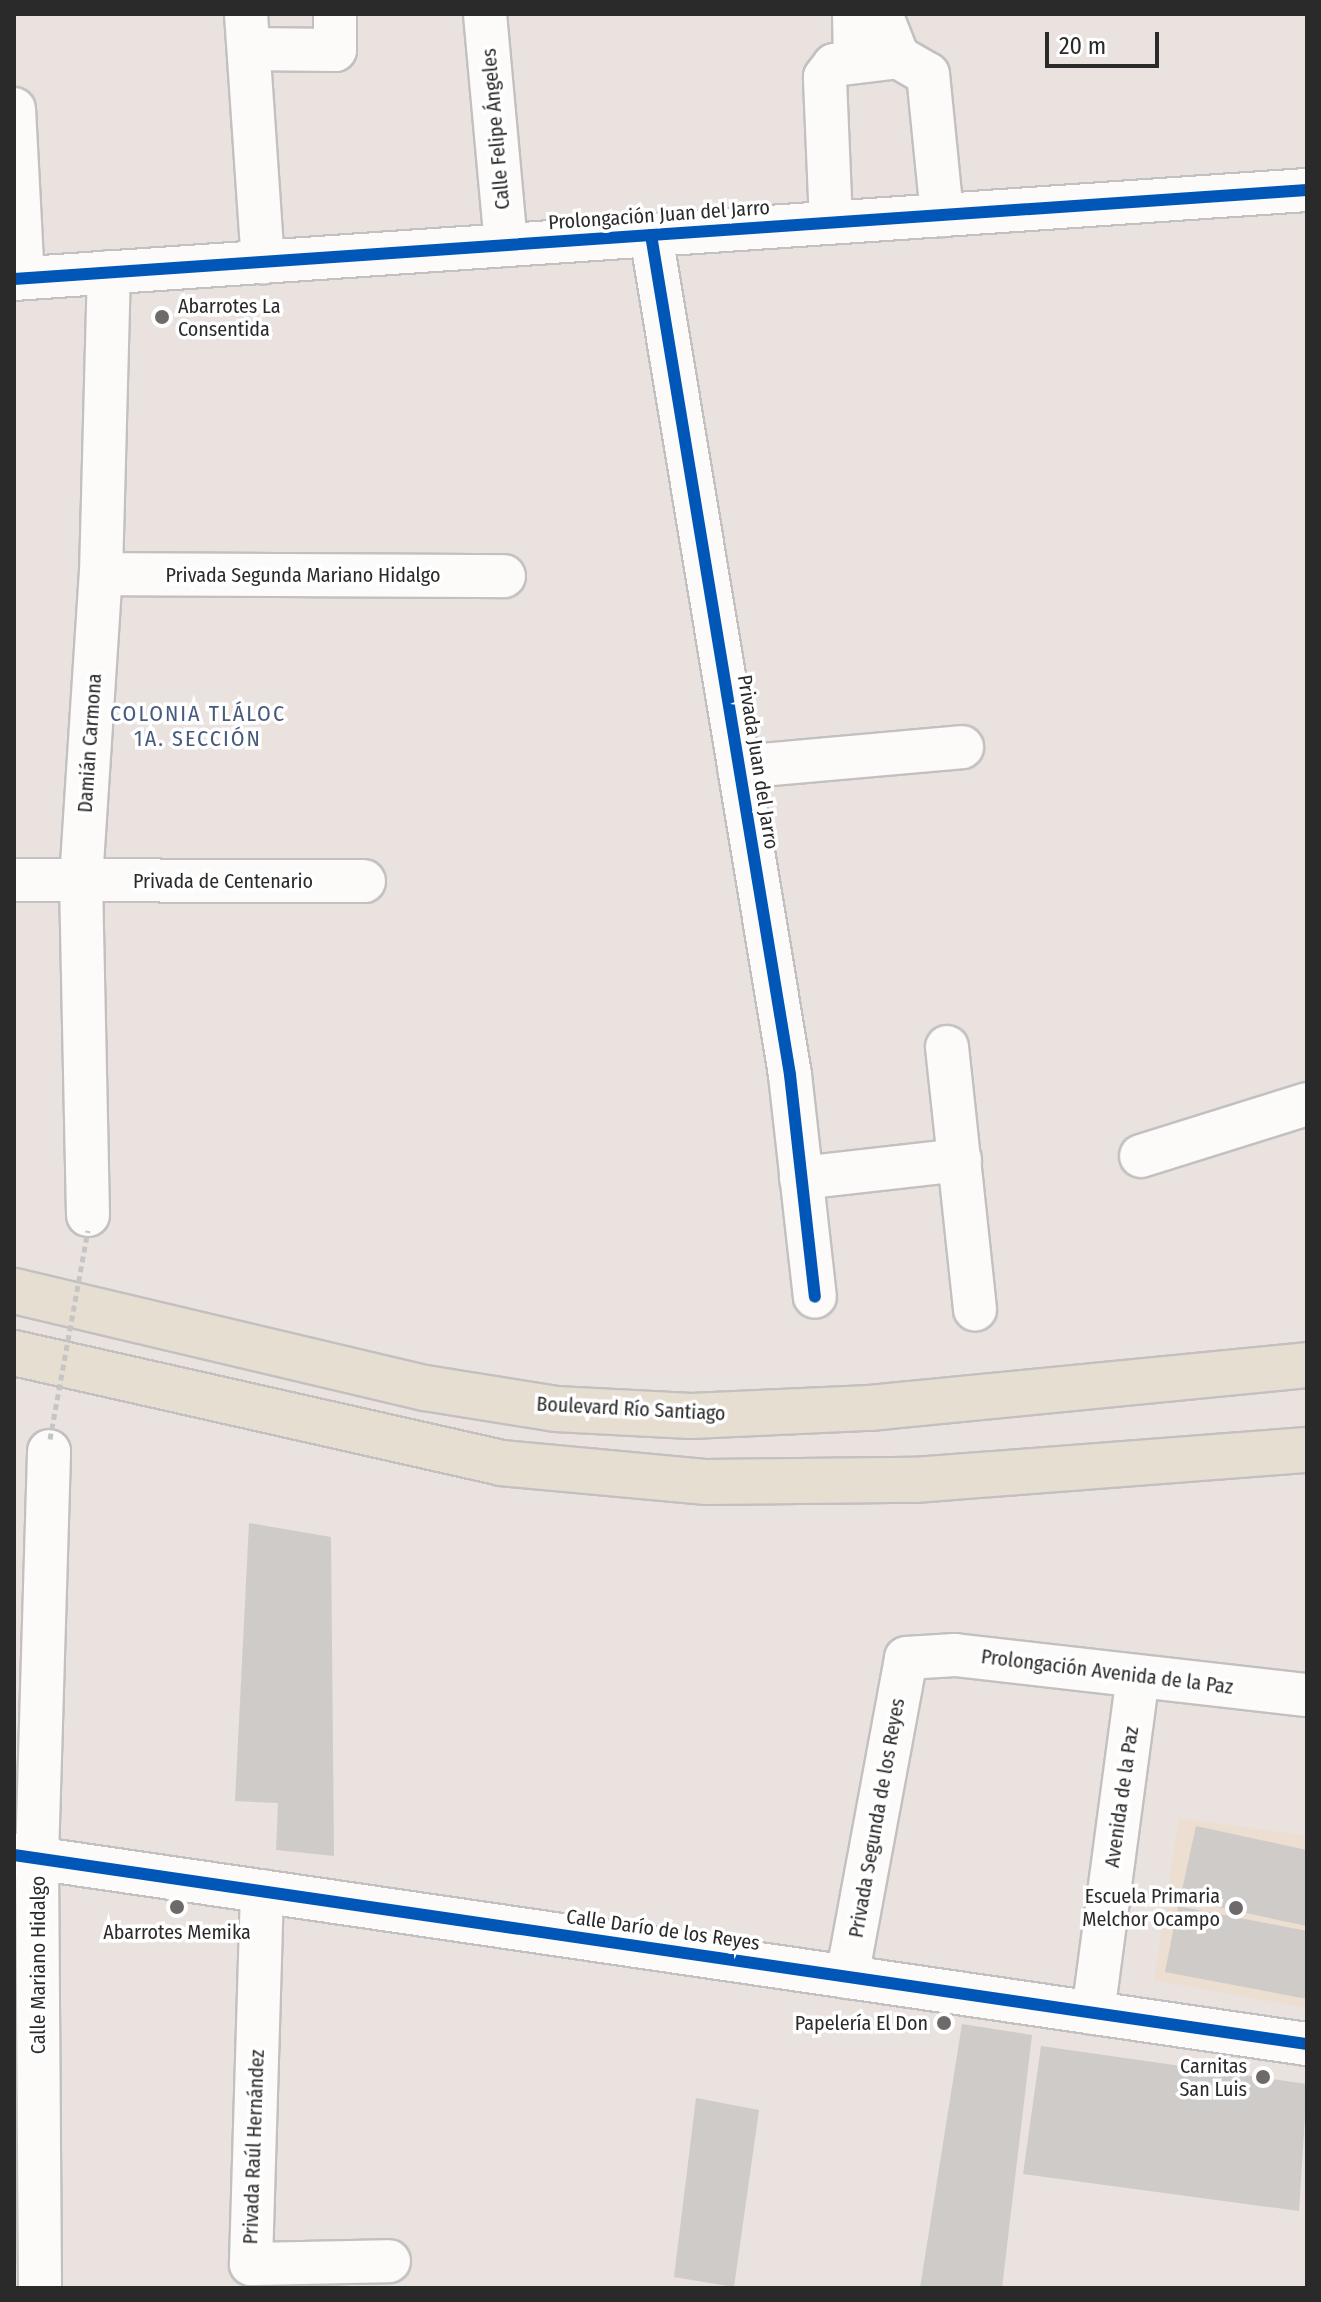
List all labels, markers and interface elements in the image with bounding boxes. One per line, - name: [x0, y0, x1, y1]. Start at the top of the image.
- scale bar: [1049, 16, 1163, 66]
- text: 20 m: [1059, 32, 1106, 60]
- street label: Calle Felipe Ángeles: [477, 47, 515, 211]
- street label: Prolongación Juan del Jarro: [547, 195, 771, 235]
- place label: Abarrotes La Consentida: [178, 294, 281, 341]
- marker: Abarrotes La Consentida: [153, 308, 171, 326]
- street label: Privada Segunda Mariano Hidalgo: [166, 563, 440, 587]
- street label: Damián Carmona: [73, 673, 107, 813]
- street label: Privada Juan del Jarro: [732, 673, 784, 851]
- district label: COLONIA TLÁLOC 1A. SECCIÓN: [110, 700, 286, 752]
- street label: Privada de Centenario: [133, 869, 313, 893]
- street label: Boulevard Río Santiago: [536, 1392, 726, 1426]
- street label: Prolongación Avenida de la Paz: [980, 1645, 1234, 1699]
- street label: Privada Segunda de los Reyes: [844, 1696, 910, 1940]
- street label: Avenida de la Paz: [1100, 1725, 1144, 1869]
- street label: Calle Mariano Hidalgo: [26, 1876, 50, 2054]
- place label: Escuela Primaria Melchor Ocampo: [1082, 1884, 1220, 1931]
- marker: Abarrotes Memika: [168, 1898, 186, 1916]
- marker: Escuela Primaria Melchor Ocampo: [1227, 1899, 1245, 1917]
- street label: Calle Darío de los Reyes: [565, 1905, 761, 1955]
- place label: Abarrotes Memika: [103, 1920, 251, 1944]
- place label: Papelería El Don: [795, 2011, 928, 2035]
- marker: Papelería El Don: [935, 2014, 953, 2032]
- street label: Privada Raúl Hernández: [239, 2049, 269, 2245]
- place label: Carnitas San Luis: [1179, 2054, 1247, 2101]
- marker: Carnitas San Luis: [1254, 2068, 1272, 2086]

